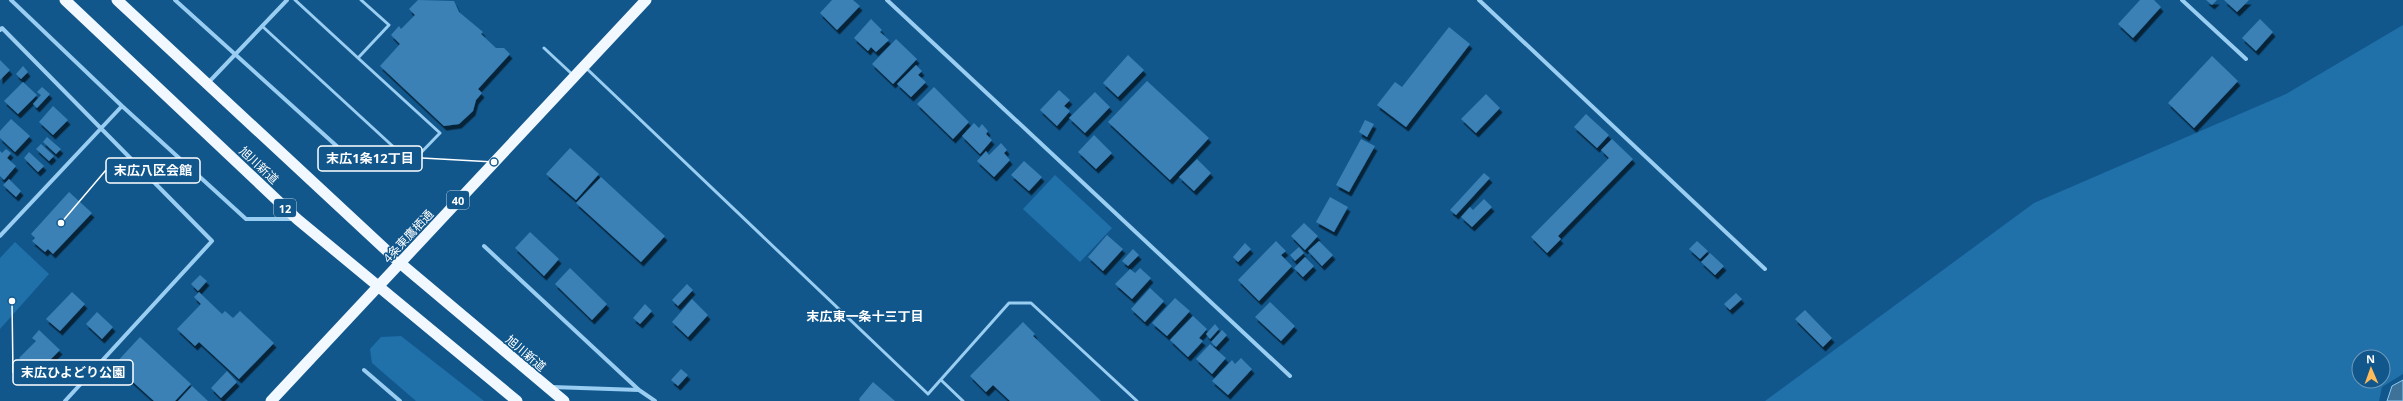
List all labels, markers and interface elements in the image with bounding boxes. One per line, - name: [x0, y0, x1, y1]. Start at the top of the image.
- street label: 旭川新道: [236, 142, 282, 188]
- callout: 末広1条12丁目: [318, 146, 422, 171]
- text: 末広1条12丁目: [326, 149, 414, 167]
- callout: 末広八区会館: [106, 158, 200, 183]
- text: 末広八区会館: [114, 161, 192, 179]
- road number: 40: [447, 191, 469, 209]
- road number: 12: [274, 199, 296, 217]
- street label: 4条東鷹栖通: [379, 206, 437, 266]
- district label: 末広東一条十三丁目: [806, 307, 924, 325]
- street label: 旭川新道: [502, 331, 550, 375]
- north arrow: [2351, 349, 2391, 389]
- text: N: [2366, 351, 2375, 366]
- callout: 末広ひよどり公園: [13, 360, 133, 385]
- text: 末広ひよどり公園: [21, 363, 125, 381]

